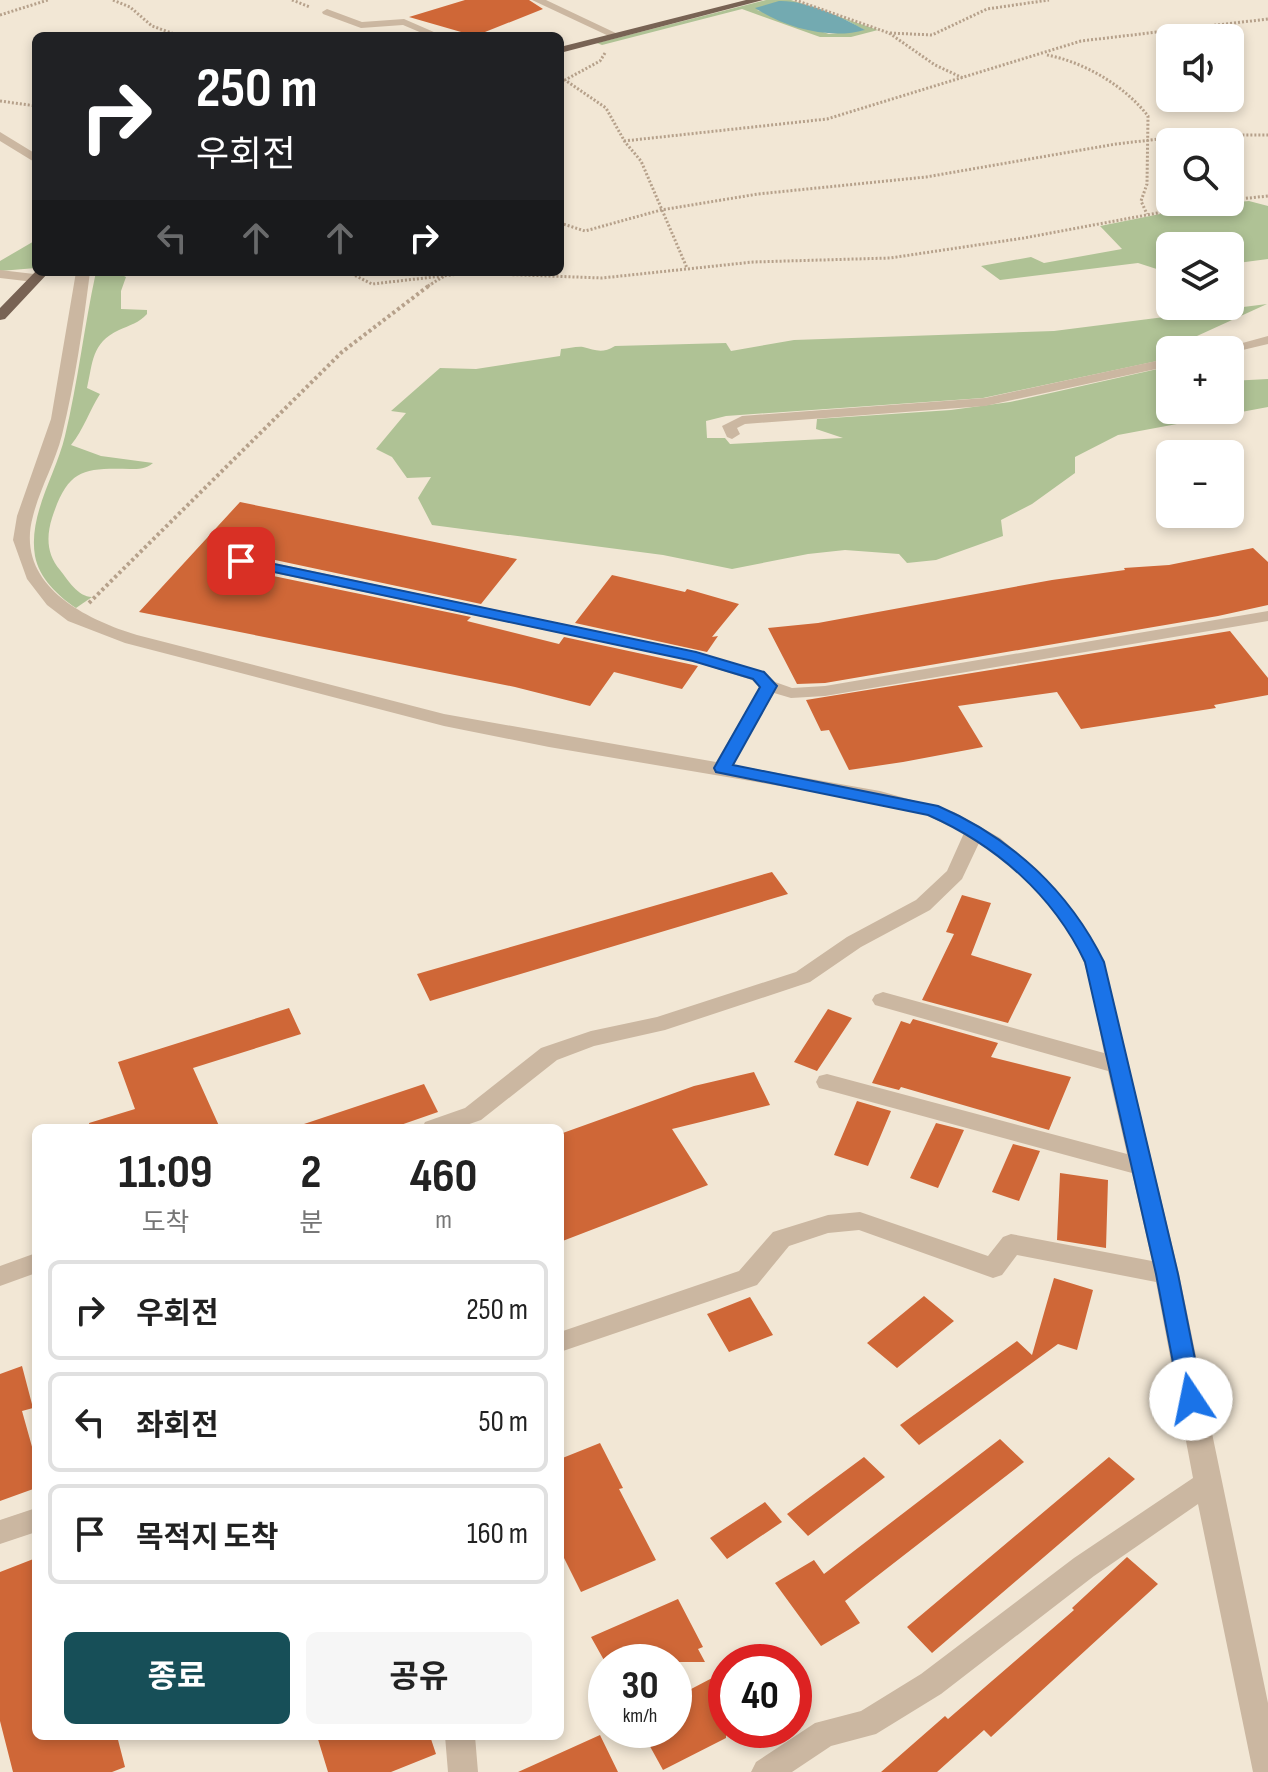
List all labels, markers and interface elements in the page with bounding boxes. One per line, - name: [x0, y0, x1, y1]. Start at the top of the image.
- map controls: [1156, 24, 1244, 528]
- button: sound: [1156, 24, 1244, 112]
- text: 250 m: [196, 56, 318, 123]
- icon: right: [64, 64, 168, 168]
- button: search: [1156, 128, 1244, 216]
- text: 우회전: [196, 134, 295, 177]
- icon: left: [150, 216, 194, 260]
- icon: ahead: [234, 216, 278, 260]
- icon: ahead: [318, 216, 362, 260]
- icon: right: [402, 216, 446, 260]
- button: layers: [1156, 232, 1244, 320]
- button: +: [1156, 336, 1244, 424]
- button: −: [1156, 440, 1244, 528]
- pin: [207, 527, 275, 595]
- icon: arrive: [219, 539, 263, 583]
- text: 11:09: [119, 1144, 213, 1201]
- text: 2: [301, 1144, 322, 1201]
- text: 460: [410, 1148, 477, 1205]
- text: m: [435, 1205, 452, 1236]
- text: 도착: [142, 1208, 189, 1239]
- text: 분: [299, 1208, 323, 1239]
- icon: right: [68, 1288, 112, 1332]
- text: 250 m: [466, 1292, 528, 1328]
- text: 우회전: [136, 1296, 219, 1332]
- position arrow: [1149, 1357, 1233, 1441]
- icon: left: [68, 1400, 112, 1444]
- text: 50 m: [479, 1404, 528, 1440]
- text: 좌회전: [136, 1408, 219, 1444]
- icon: arrive: [68, 1512, 112, 1556]
- text: 160 m: [467, 1516, 528, 1552]
- text: 목적지 도착: [136, 1520, 279, 1556]
- button: 종료: [64, 1632, 290, 1724]
- button: 공유: [306, 1632, 532, 1724]
- speed limit sign: 40: [708, 1644, 812, 1748]
- text: 30: [622, 1662, 658, 1710]
- text: km/h: [623, 1704, 657, 1728]

